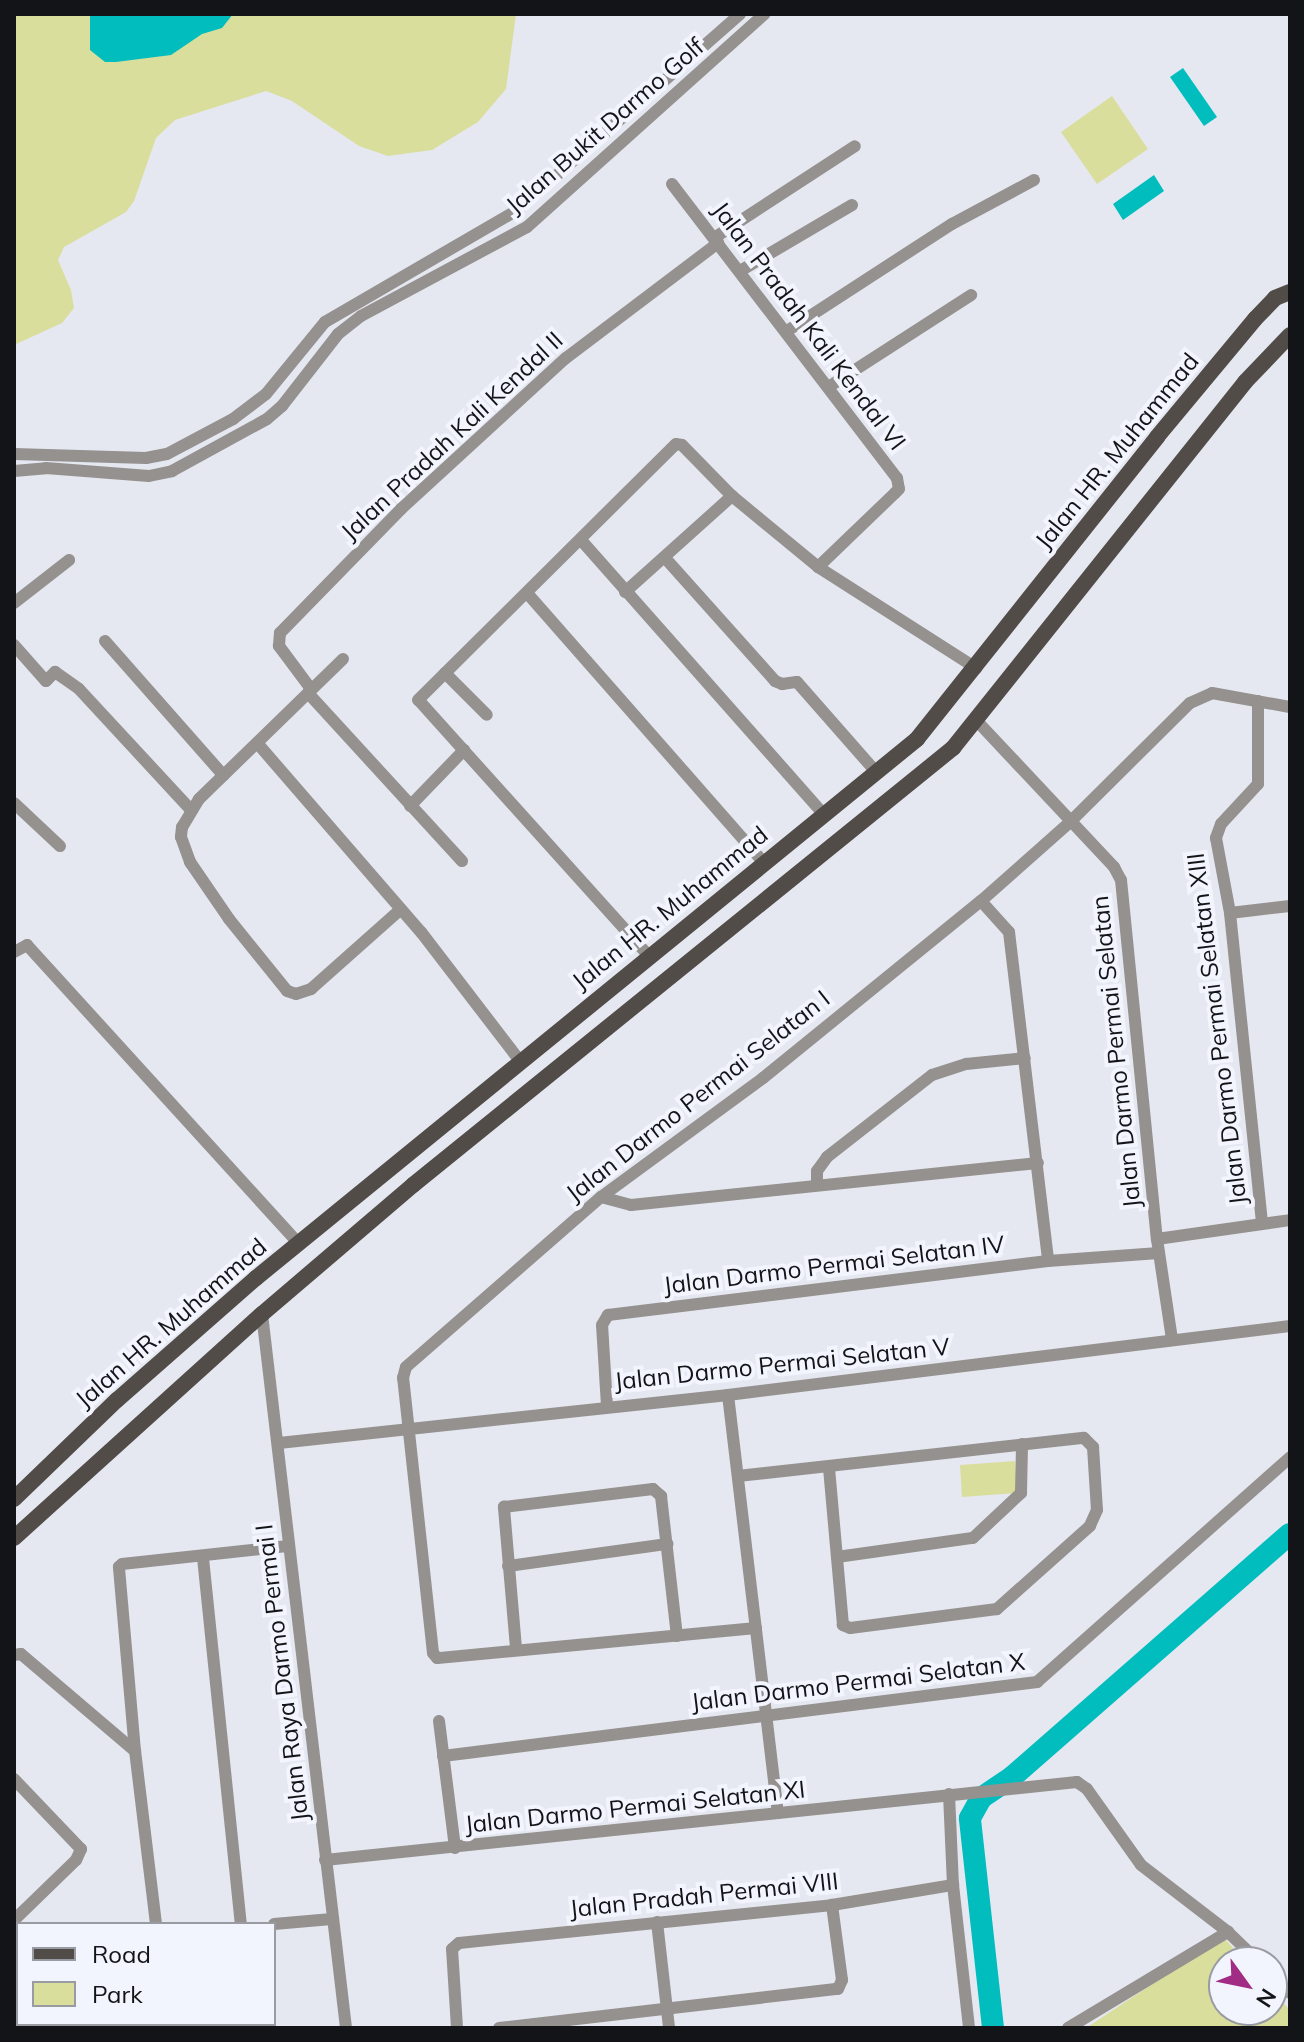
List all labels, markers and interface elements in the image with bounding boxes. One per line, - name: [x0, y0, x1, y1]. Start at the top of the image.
- street label: Jalan Bukit Darmo Golf: [500, 32, 710, 220]
- street label: Jalan Pradah Kali Kendal VI: [706, 196, 912, 456]
- street label: Jalan Pradah Kali Kendal II: [335, 326, 569, 546]
- street label: Jalan HR. Muhammad: [1029, 347, 1205, 555]
- street label: Jalan HR. Muhammad: [566, 820, 774, 996]
- street label: Jalan Darmo Permai Selatan XIII: [1181, 851, 1253, 1207]
- street label: Jalan Darmo Permai Selatan: [1085, 894, 1147, 1210]
- street label: Jalan Darmo Permai Selatan I: [560, 984, 836, 1208]
- street label: Jalan Darmo Permai Selatan IV: [662, 1230, 1006, 1300]
- street label: Jalan HR. Muhammad: [70, 1232, 272, 1414]
- street label: Jalan Darmo Permai Selatan V: [613, 1332, 951, 1396]
- street label: Jalan Raya Darmo Permai I: [249, 1523, 315, 1823]
- street label: Jalan Darmo Permai Selatan X: [689, 1647, 1027, 1717]
- street label: Jalan Darmo Permai Selatan XI: [463, 1775, 807, 1839]
- street label: Jalan Pradah Permai VIII: [568, 1867, 840, 1923]
- legend: [16, 1922, 276, 2026]
- text: Road: [92, 1939, 151, 1969]
- north arrow: [1208, 1946, 1288, 2026]
- text: Park: [92, 1979, 143, 2009]
- text: N: [1250, 1983, 1283, 2013]

